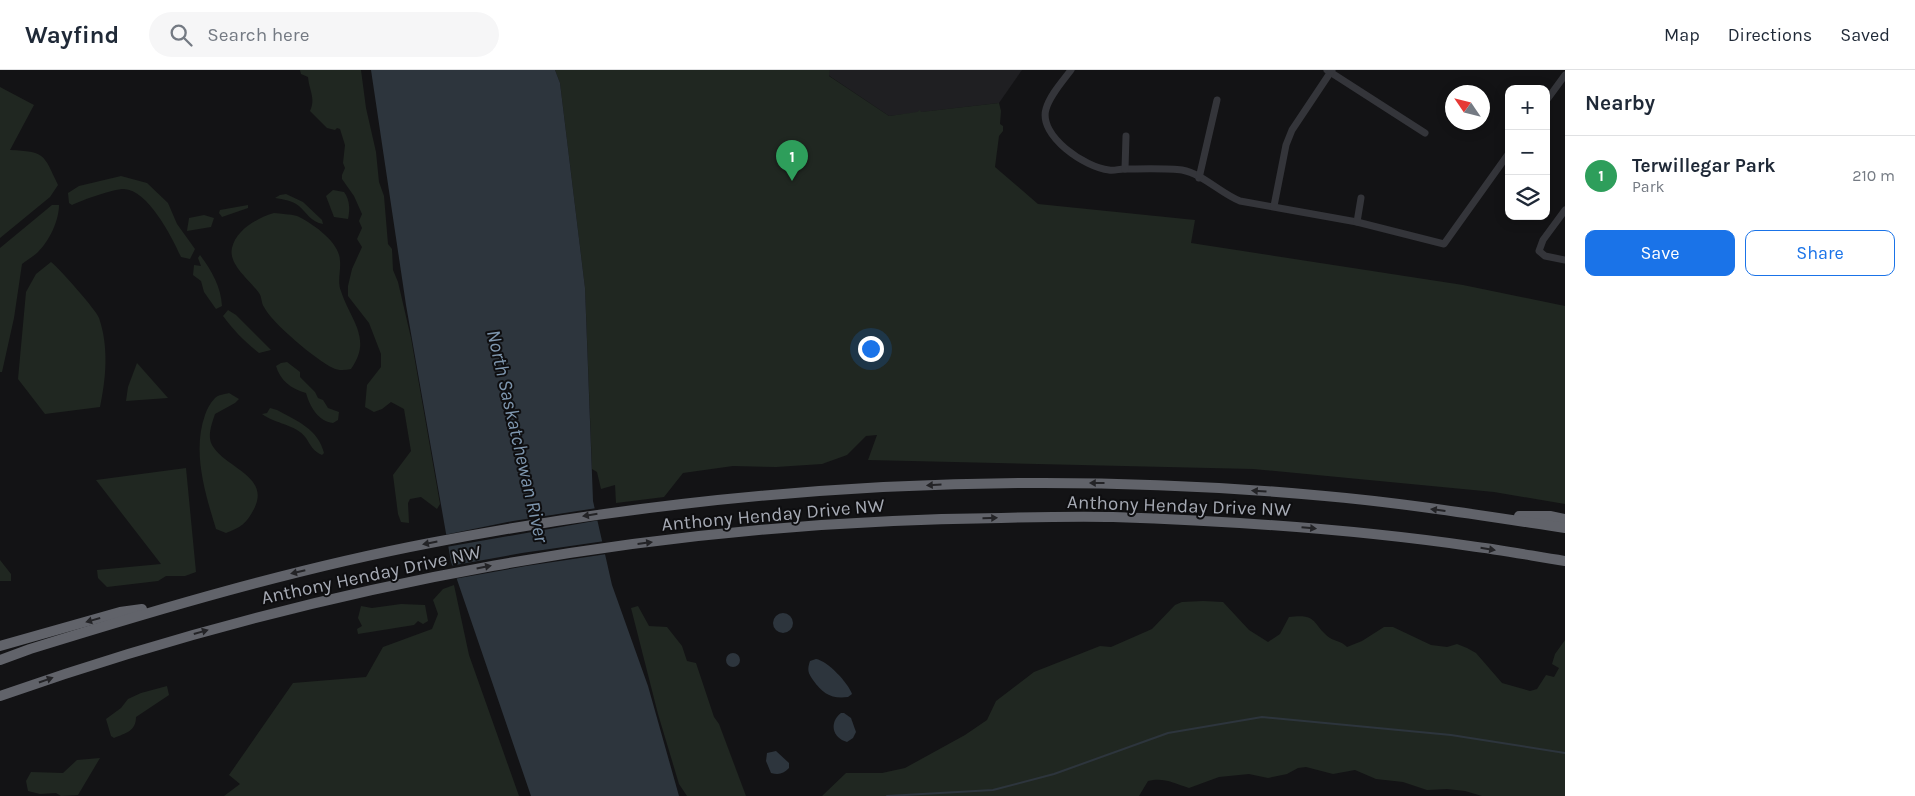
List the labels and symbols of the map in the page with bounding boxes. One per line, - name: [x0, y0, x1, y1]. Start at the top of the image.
- north arrow: [1445, 85, 1490, 130]
- pin: 1: [776, 140, 808, 181]
- water label: North Saskatchewan River: [482, 328, 553, 546]
- your location: [858, 336, 884, 362]
- one-way arrow: [1089, 479, 1105, 487]
- one-way arrow: [926, 481, 942, 489]
- one-way arrow: [1251, 486, 1267, 494]
- street label: Anthony Henday Drive NW: [1067, 491, 1291, 521]
- street label: Anthony Henday Drive NW: [661, 494, 886, 536]
- one-way arrow: [1430, 506, 1446, 514]
- one-way arrow: [582, 512, 598, 520]
- one-way arrow: [982, 514, 998, 522]
- one-way arrow: [1302, 524, 1318, 532]
- one-way arrow: [422, 539, 438, 547]
- one-way arrow: [637, 539, 653, 547]
- street label: Anthony Henday Drive NW: [259, 541, 483, 609]
- one-way arrow: [1480, 545, 1496, 553]
- one-way arrow: [476, 563, 492, 571]
- one-way arrow: [290, 568, 305, 576]
- one-way arrow: [86, 616, 101, 624]
- one-way arrow: [194, 628, 209, 636]
- one-way arrow: [39, 676, 54, 684]

